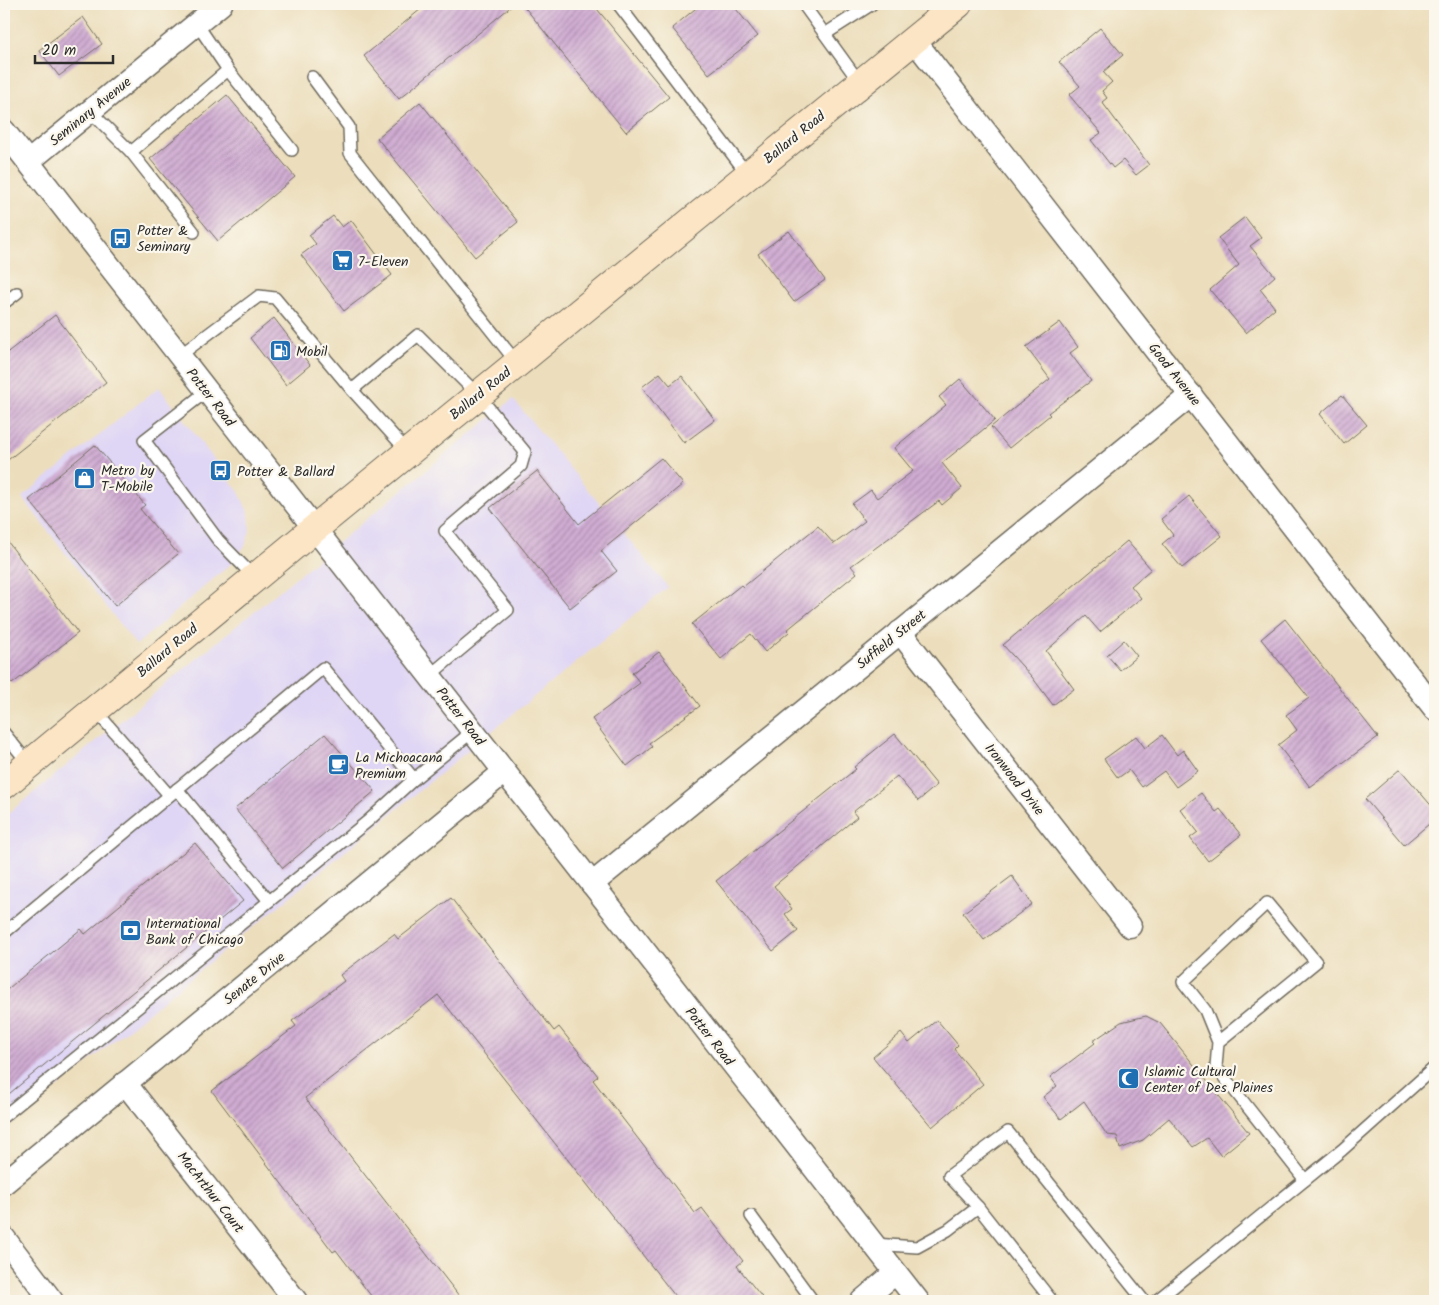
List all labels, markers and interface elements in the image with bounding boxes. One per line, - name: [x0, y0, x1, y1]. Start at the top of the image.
- scale bar: [35, 32, 112, 64]
- text: 20 m: [42, 39, 76, 63]
- street label: Seminary Avenue: [45, 71, 137, 152]
- street label: Ballard Road: [759, 105, 831, 170]
- place label: Potter & Seminary: [137, 220, 191, 258]
- bus stop icon: Potter & Seminary: [109, 226, 133, 250]
- supermarket icon: 7-Eleven: [330, 249, 354, 273]
- place label: 7-Eleven: [358, 251, 408, 273]
- street label: Good Avenue: [1142, 338, 1206, 412]
- fuel station icon: Mobil: [268, 339, 292, 363]
- place label: Mobil: [296, 341, 328, 363]
- street label: Ballard Road: [445, 361, 517, 426]
- street label: Potter Road: [180, 363, 241, 433]
- bus stop icon: Potter & Ballard: [209, 459, 233, 483]
- place label: Metro by T-Mobile: [101, 460, 155, 498]
- place label: Potter & Ballard: [237, 461, 335, 483]
- shop icon: Metro by T-Mobile: [73, 466, 97, 490]
- street label: Suffield Street: [852, 604, 932, 675]
- street label: Ballard Road: [132, 618, 204, 683]
- street label: Potter Road: [430, 682, 491, 752]
- street label: Ironwood Drive: [979, 739, 1050, 821]
- place label: La Michoacana Premium: [355, 747, 443, 785]
- cafe icon: La Michoacana Premium: [327, 753, 351, 777]
- place label: International Bank of Chicago: [146, 913, 243, 951]
- bank icon: International Bank of Chicago: [118, 919, 142, 943]
- street label: Senate Drive: [219, 946, 291, 1011]
- street label: Potter Road: [679, 1002, 740, 1072]
- place label: Islamic Cultural Center of Des Plaines: [1144, 1061, 1273, 1099]
- mosque icon: Islamic Cultural Center of Des Plaines: [1116, 1067, 1140, 1091]
- street label: MacArthur Court: [171, 1147, 250, 1239]

